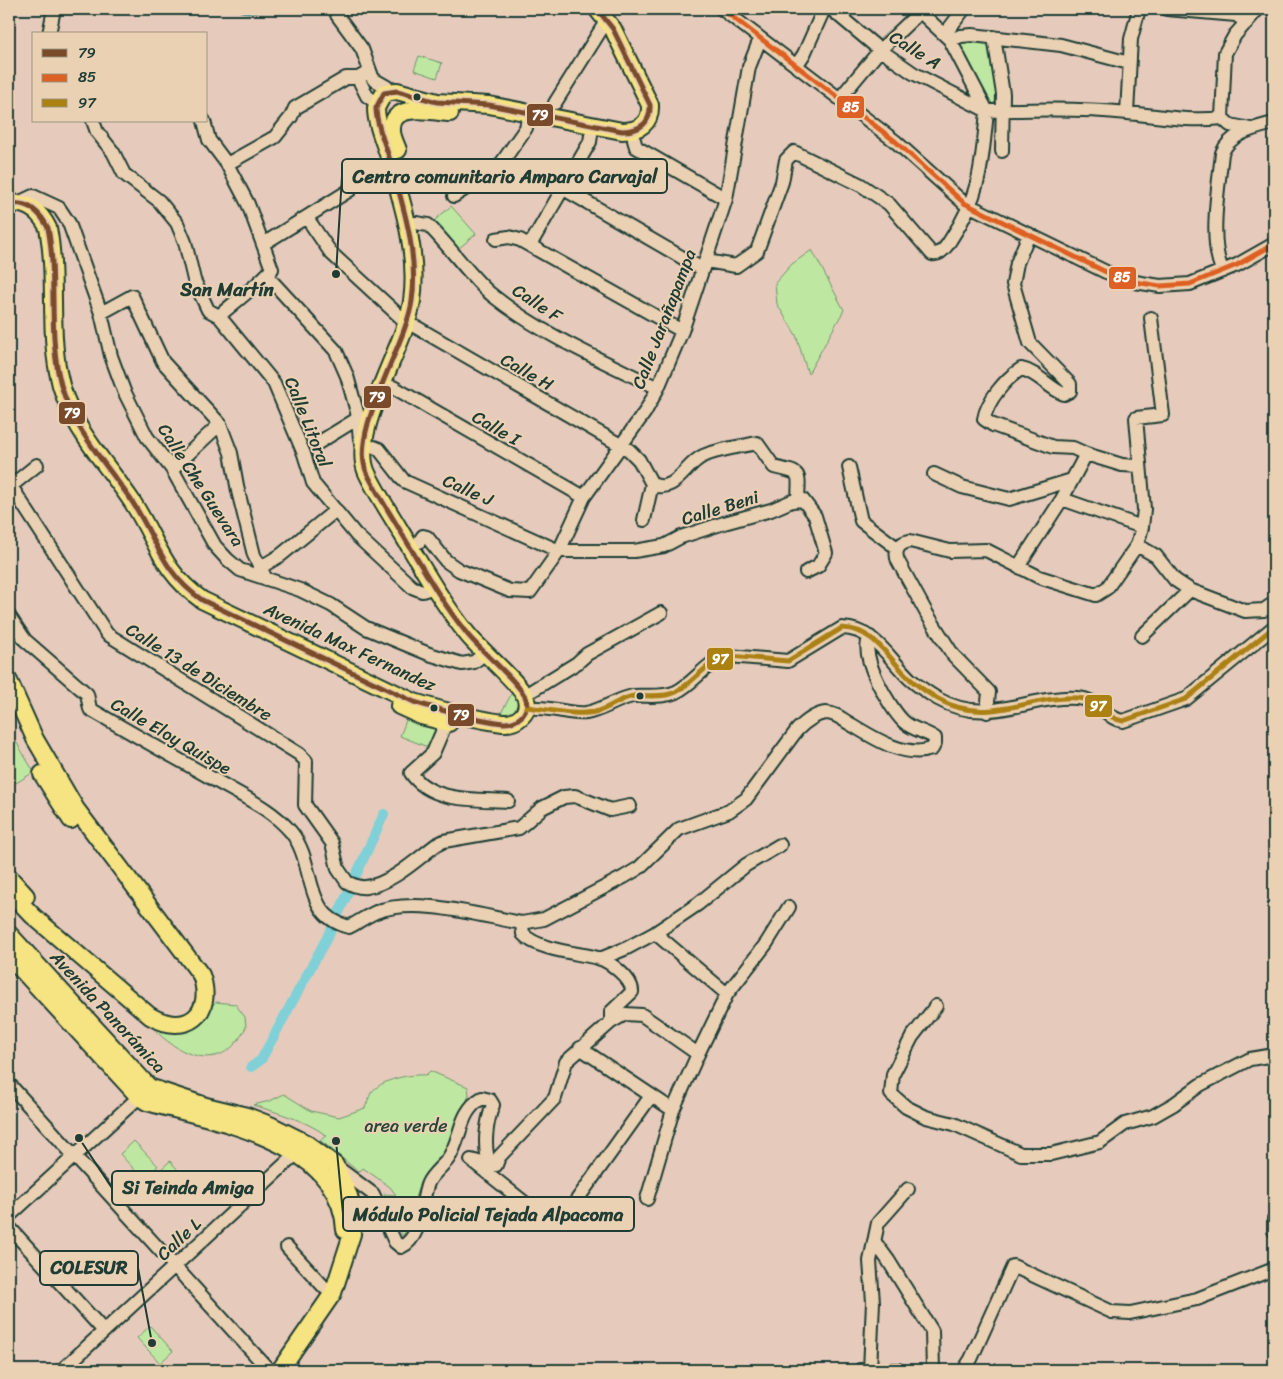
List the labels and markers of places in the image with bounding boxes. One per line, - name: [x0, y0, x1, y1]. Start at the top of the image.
- unlabelled marker: [412, 92, 422, 102]
- callout: Centro comunitario Amparo Carvajal: [342, 159, 667, 193]
- unlabelled marker: [635, 691, 645, 701]
- unlabelled marker: [429, 703, 439, 713]
- callout: Si Teinda Amiga: [112, 1171, 264, 1205]
- callout: Módulo Policial Tejada Alpacoma: [343, 1197, 634, 1231]
- callout: COLESUR: [40, 1251, 138, 1285]

